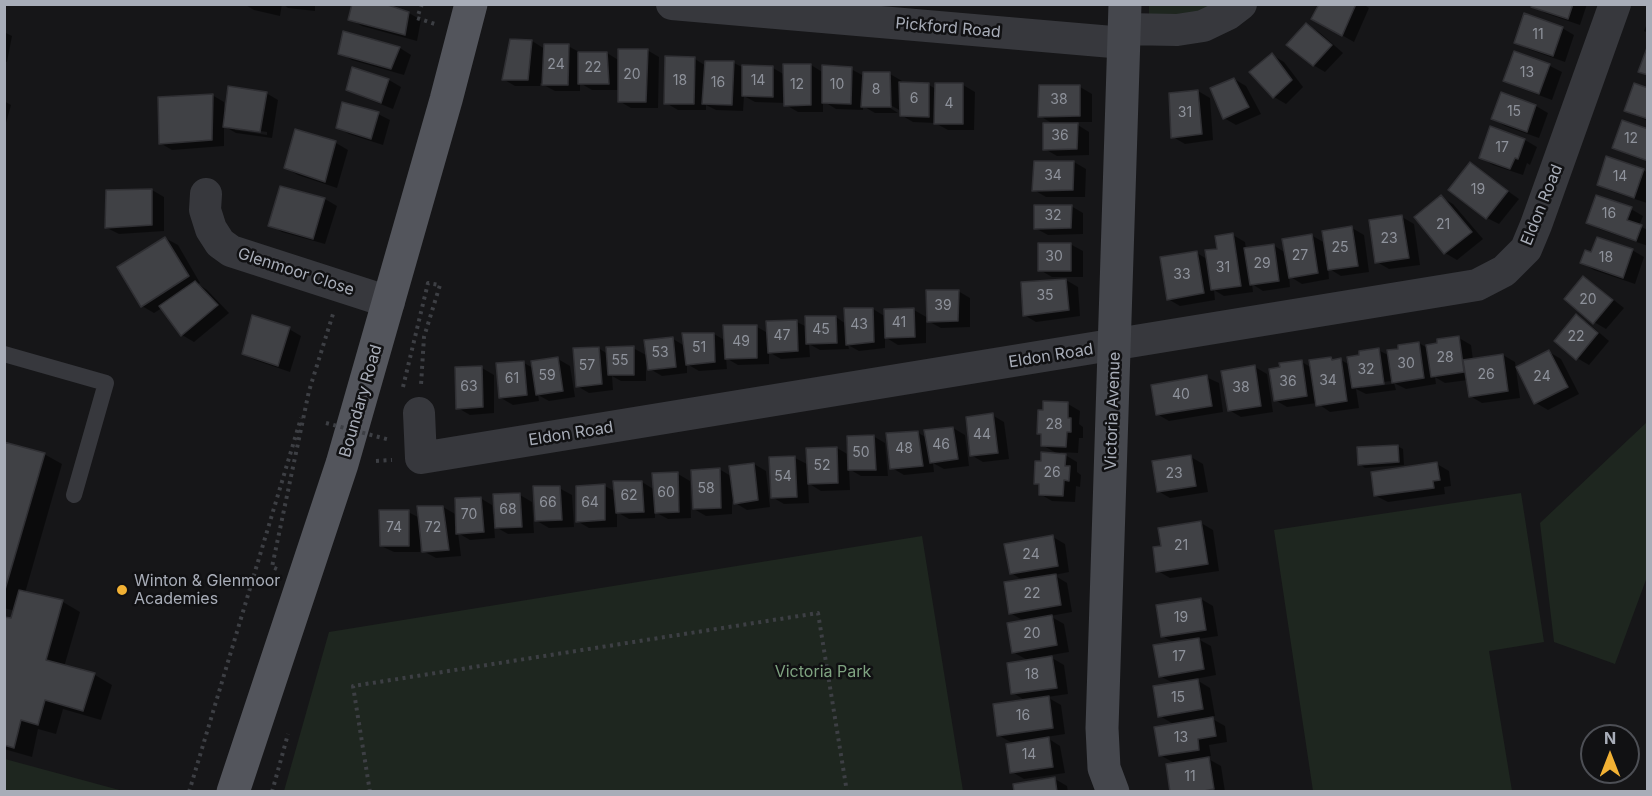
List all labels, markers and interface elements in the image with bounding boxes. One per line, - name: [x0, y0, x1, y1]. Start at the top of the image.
- street label: Pickford Road: [895, 14, 1001, 42]
- house number: 11: [1532, 27, 1544, 43]
- house number: 24: [547, 57, 565, 73]
- house number: 22: [584, 60, 602, 76]
- house number: 13: [1520, 65, 1534, 81]
- house number: 20: [623, 67, 641, 83]
- house number: 18: [673, 73, 687, 89]
- house number: 14: [751, 73, 765, 89]
- house number: 16: [711, 75, 725, 91]
- house number: 12: [790, 77, 804, 93]
- house number: 10: [830, 77, 844, 93]
- house number: 8: [872, 82, 880, 98]
- house number: 6: [910, 91, 918, 107]
- house number: 38: [1050, 92, 1068, 108]
- house number: 4: [944, 96, 954, 112]
- house number: 15: [1507, 104, 1521, 120]
- house number: 31: [1178, 105, 1192, 121]
- house number: 36: [1051, 128, 1069, 144]
- house number: 12: [1624, 131, 1638, 147]
- house number: 17: [1495, 140, 1509, 156]
- street label: Eldon Road: [1517, 162, 1567, 248]
- house number: 34: [1044, 168, 1062, 184]
- house number: 14: [1613, 169, 1627, 185]
- house number: 19: [1471, 182, 1485, 198]
- house number: 16: [1602, 206, 1616, 222]
- house number: 32: [1044, 208, 1062, 224]
- house number: 21: [1436, 217, 1450, 233]
- house number: 23: [1380, 231, 1398, 247]
- house number: 25: [1331, 240, 1349, 256]
- street label: Glenmoor Close: [235, 244, 357, 300]
- house number: 27: [1292, 248, 1308, 264]
- house number: 30: [1045, 249, 1063, 265]
- house number: 18: [1599, 250, 1613, 266]
- house number: 29: [1253, 256, 1271, 272]
- house number: 31: [1216, 260, 1230, 276]
- house number: 33: [1173, 267, 1191, 283]
- house number: 35: [1036, 288, 1054, 304]
- house number: 20: [1579, 292, 1597, 308]
- house number: 39: [934, 298, 952, 314]
- house number: 41: [892, 315, 906, 331]
- house number: 43: [850, 317, 868, 333]
- house number: 45: [812, 322, 830, 338]
- house number: 47: [774, 328, 790, 344]
- house number: 22: [1567, 329, 1585, 345]
- house number: 49: [732, 334, 750, 350]
- house number: 51: [692, 340, 706, 356]
- street label: Eldon Road: [1007, 340, 1095, 372]
- street label: Boundary Road: [336, 343, 386, 459]
- house number: 53: [651, 345, 669, 361]
- house number: 28: [1436, 350, 1454, 366]
- street label: Victoria Avenue: [1101, 351, 1125, 471]
- house number: 55: [611, 353, 629, 369]
- house number: 30: [1397, 356, 1415, 372]
- house number: 57: [579, 358, 595, 374]
- house number: 32: [1357, 362, 1375, 378]
- house number: 26: [1477, 367, 1495, 383]
- house number: 59: [538, 368, 556, 384]
- house number: 24: [1533, 369, 1551, 385]
- house number: 61: [505, 371, 519, 387]
- house number: 34: [1319, 373, 1337, 389]
- house number: 36: [1279, 374, 1297, 390]
- house number: 63: [460, 379, 478, 395]
- house number: 38: [1232, 380, 1250, 396]
- house number: 40: [1172, 387, 1190, 403]
- house number: 28: [1045, 417, 1063, 433]
- street label: Eldon Road: [527, 418, 615, 450]
- house number: 44: [973, 427, 991, 443]
- house number: 46: [932, 437, 950, 453]
- house number: 48: [895, 441, 913, 457]
- house number: 50: [852, 445, 870, 461]
- house number: 52: [813, 458, 831, 474]
- house number: 26: [1043, 465, 1061, 481]
- house number: 23: [1165, 466, 1183, 482]
- house number: 54: [774, 469, 792, 485]
- house number: 58: [697, 481, 715, 497]
- house number: 60: [657, 485, 675, 501]
- house number: 62: [620, 488, 638, 504]
- house number: 66: [539, 495, 557, 511]
- house number: 64: [581, 495, 599, 511]
- house number: 68: [499, 502, 517, 518]
- house number: 70: [461, 507, 477, 523]
- house number: 74: [386, 520, 402, 536]
- house number: 72: [425, 520, 441, 536]
- house number: 21: [1174, 538, 1188, 554]
- house number: 24: [1022, 547, 1040, 563]
- place label: Winton & Glenmoor Academies: [134, 571, 280, 609]
- marker: Winton & Glenmoor Academies: [115, 583, 129, 597]
- house number: 22: [1023, 586, 1041, 602]
- house number: 19: [1174, 610, 1188, 626]
- house number: 20: [1023, 626, 1041, 642]
- house number: 17: [1172, 649, 1186, 665]
- park label: Victoria Park: [775, 662, 871, 682]
- house number: 18: [1025, 667, 1039, 683]
- house number: 15: [1171, 690, 1185, 706]
- house number: 16: [1016, 708, 1030, 724]
- north arrow: [1580, 724, 1640, 784]
- text: N: [1604, 728, 1616, 748]
- house number: 13: [1174, 730, 1188, 746]
- house number: 14: [1022, 747, 1036, 763]
- house number: 11: [1184, 769, 1196, 785]

